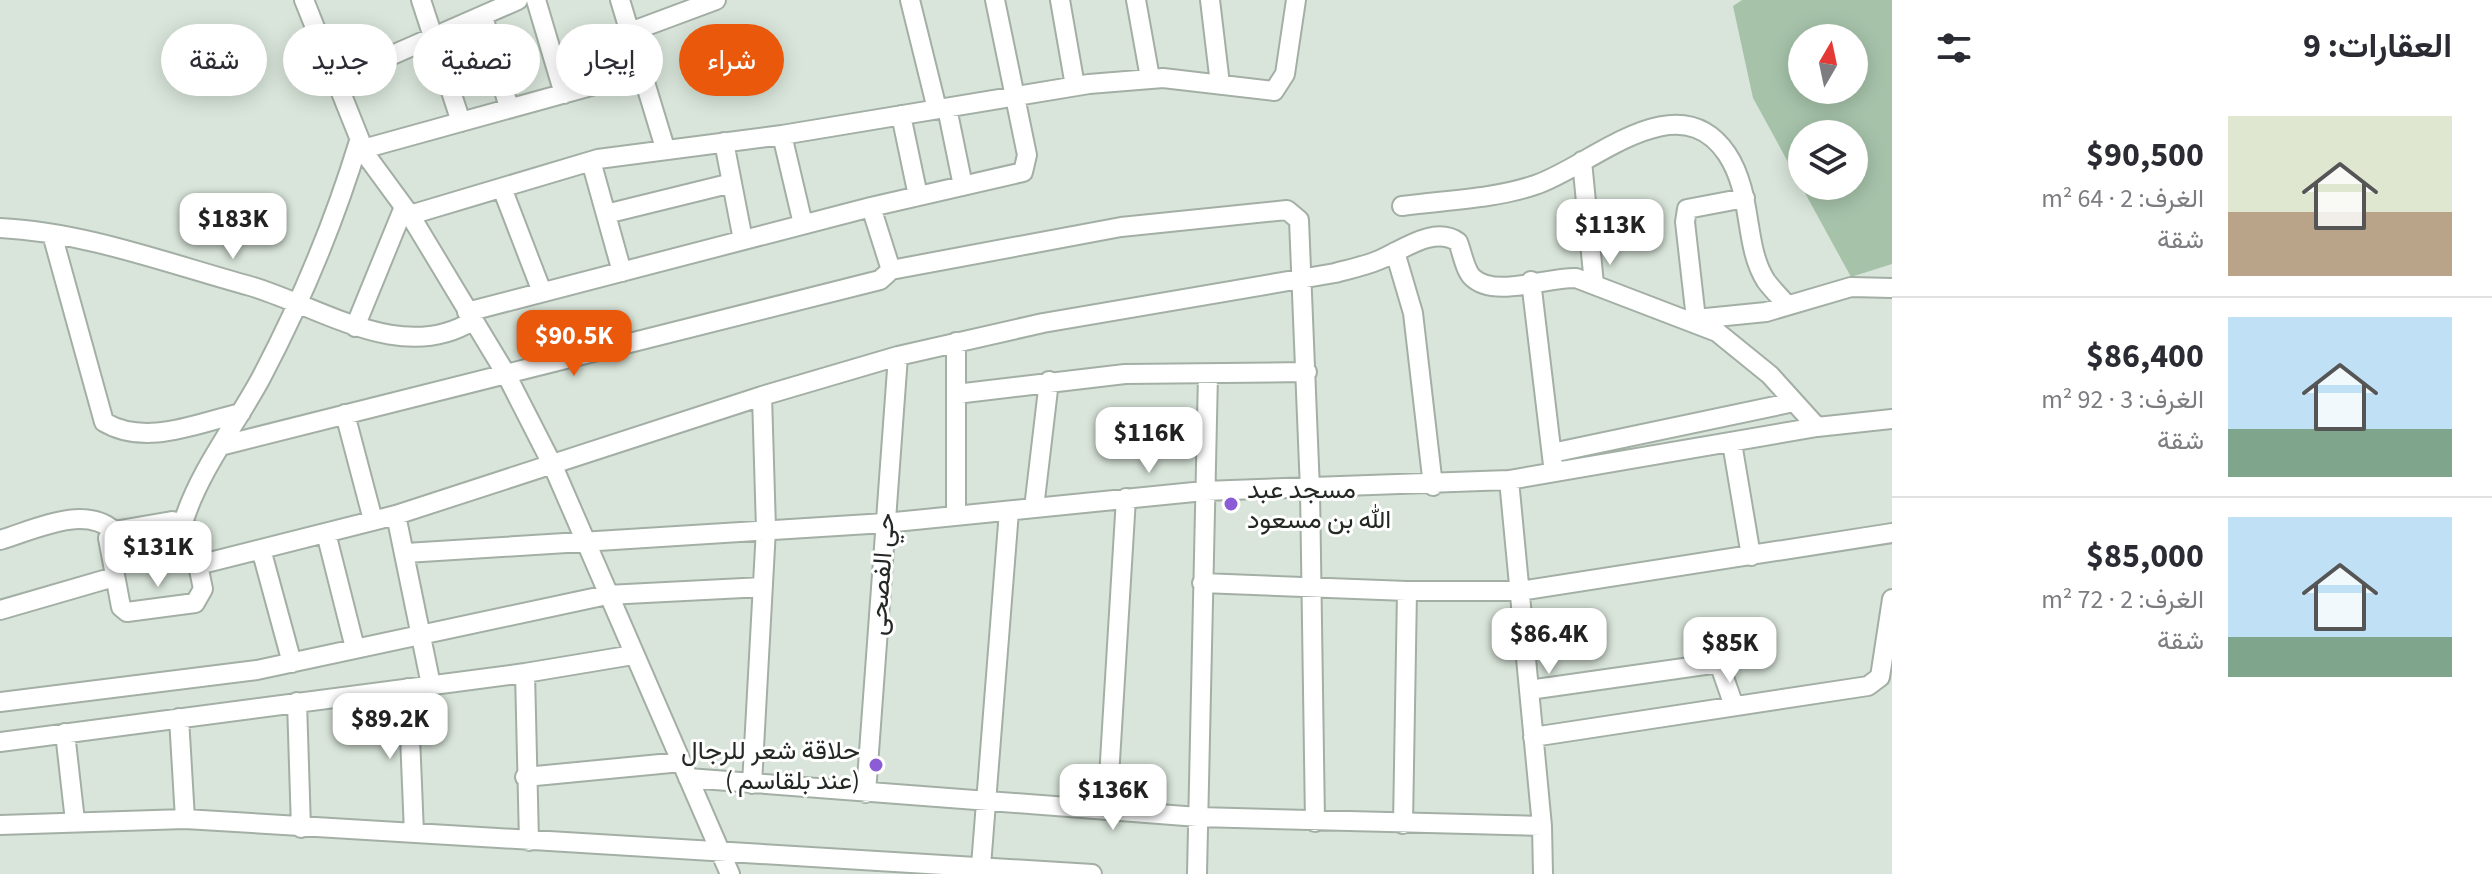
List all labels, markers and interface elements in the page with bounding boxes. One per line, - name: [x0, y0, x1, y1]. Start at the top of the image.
- text: العقارات: 9: [2303, 22, 2452, 71]
- chip: شقة: [161, 24, 267, 96]
- chip: جديد: [283, 24, 397, 96]
- chip: تصفية: [413, 24, 540, 96]
- chip: إيجار: [556, 24, 663, 96]
- chip: شراء: [679, 24, 784, 96]
- north arrow: [1788, 24, 1868, 104]
- map controls: [1788, 24, 1868, 200]
- icon: filters: [1932, 26, 1976, 70]
- button: layers: [1788, 120, 1868, 200]
- text: $90,500: [2086, 131, 2204, 180]
- icon: home: [2292, 148, 2388, 244]
- text: الغرف: 2 · 64 m²: [2041, 180, 2204, 217]
- pin: $183K: [177, 193, 289, 261]
- pin: $113K: [1554, 199, 1666, 267]
- text: $183K: [198, 200, 268, 237]
- text: $113K: [1575, 206, 1645, 243]
- text: شقة: [2157, 221, 2204, 258]
- pin: $90.5K: [509, 310, 639, 378]
- text: $90.5K: [535, 317, 613, 354]
- text: $86,400: [2086, 332, 2204, 381]
- icon: home: [2292, 349, 2388, 445]
- text: الغرف: 3 · 92 m²: [2041, 381, 2204, 418]
- pin: $116K: [1093, 407, 1205, 475]
- text: $116K: [1114, 414, 1184, 451]
- text: شقة: [2157, 422, 2204, 459]
- place label: مسجد عبد الله بن مسعود: [1247, 471, 1391, 538]
- marker: مسجد عبد الله بن مسعود: [1222, 495, 1240, 513]
- street label: حي الفصحى: [859, 511, 906, 637]
- pin: $131K: [102, 521, 214, 589]
- text: $131K: [123, 528, 193, 565]
- text: $85,000: [2086, 532, 2204, 581]
- icon: home: [2292, 549, 2388, 645]
- text: الغرف: 2 · 72 m²: [2041, 581, 2204, 618]
- pin: $86.4K: [1484, 608, 1614, 676]
- text: $86.4K: [1510, 615, 1588, 652]
- pin: $85K: [1683, 617, 1777, 685]
- text: شقة: [2157, 622, 2204, 659]
- text: $85K: [1701, 624, 1759, 661]
- pin: $89.2K: [325, 693, 455, 761]
- text: $89.2K: [351, 700, 429, 737]
- place label: حلاقة شعر للرجال ( عند بلقاسم): [681, 732, 860, 799]
- marker: حلاقة شعر للرجال ( عند بلقاسم): [867, 756, 885, 774]
- pin: $136K: [1057, 764, 1169, 832]
- text: $136K: [1078, 771, 1148, 808]

